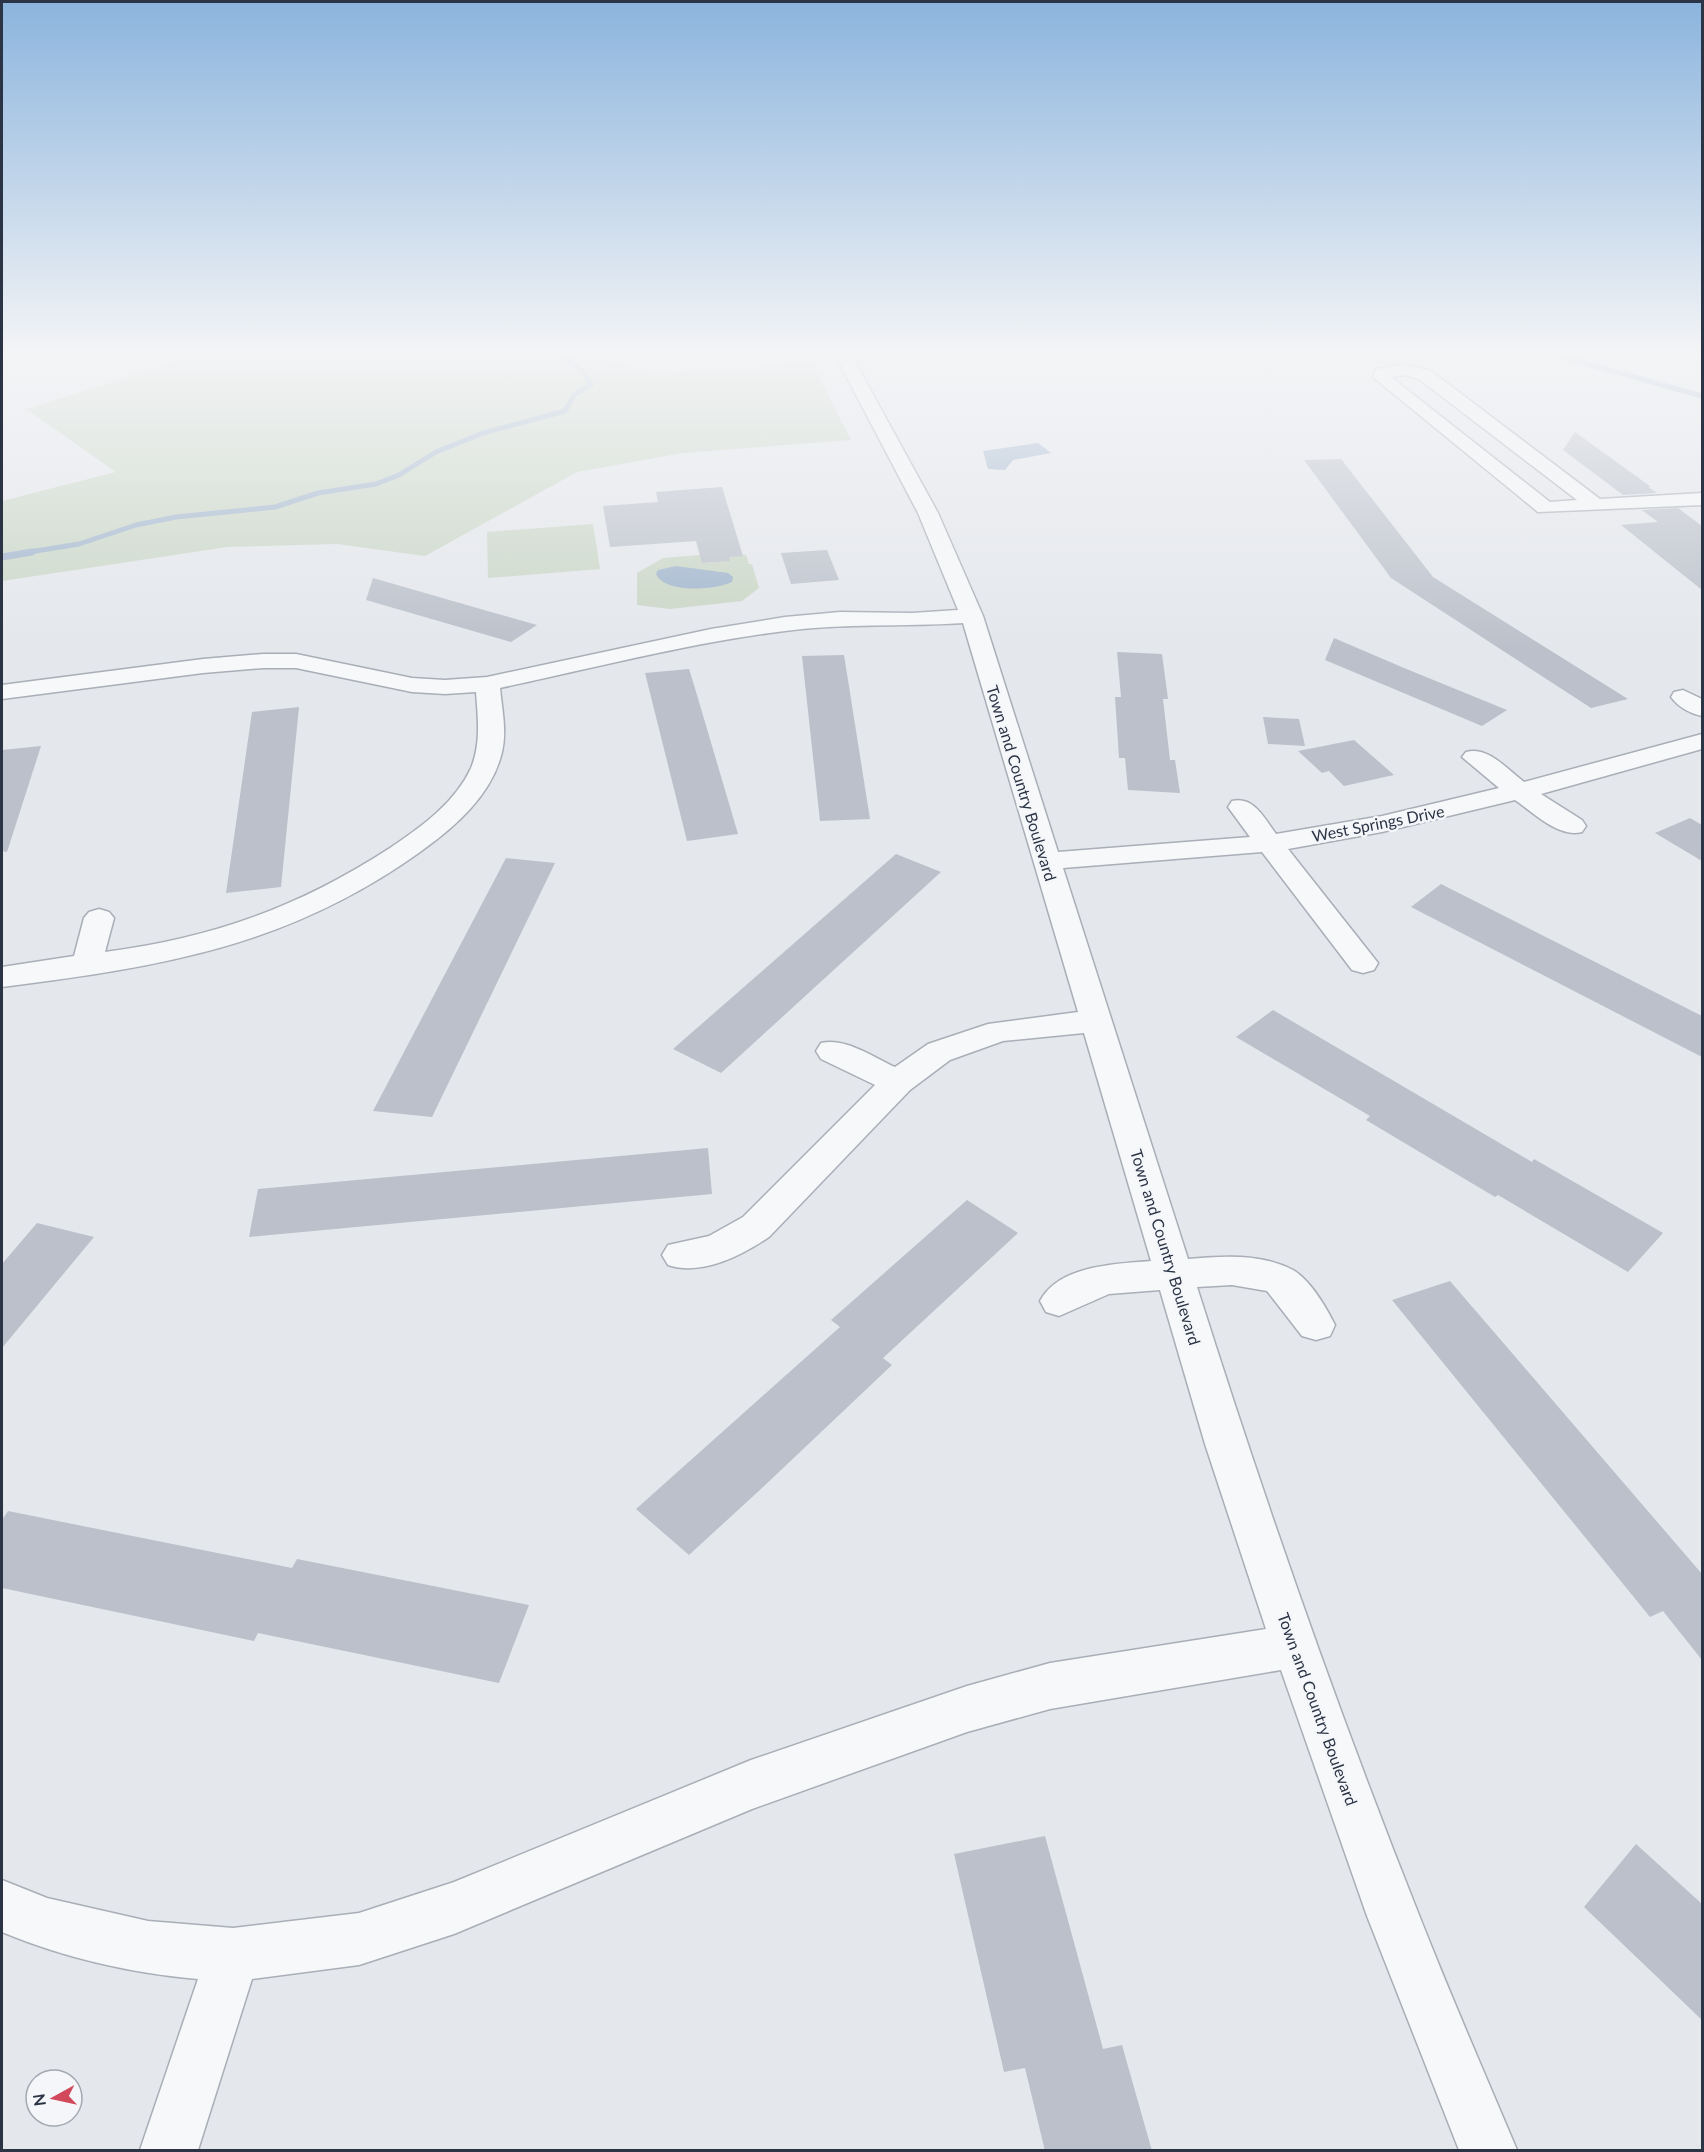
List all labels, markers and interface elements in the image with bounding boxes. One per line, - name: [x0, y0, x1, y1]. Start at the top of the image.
- street label: Town and Country Boulevard: [983, 683, 1061, 883]
- street label: West Springs Drive: [1310, 801, 1446, 845]
- street label: Town and Country Boulevard: [1127, 1147, 1205, 1347]
- street label: Town and Country Boulevard: [1274, 1610, 1362, 1808]
- north arrow: [24, 2068, 84, 2128]
- text: N: [28, 2093, 49, 2108]

